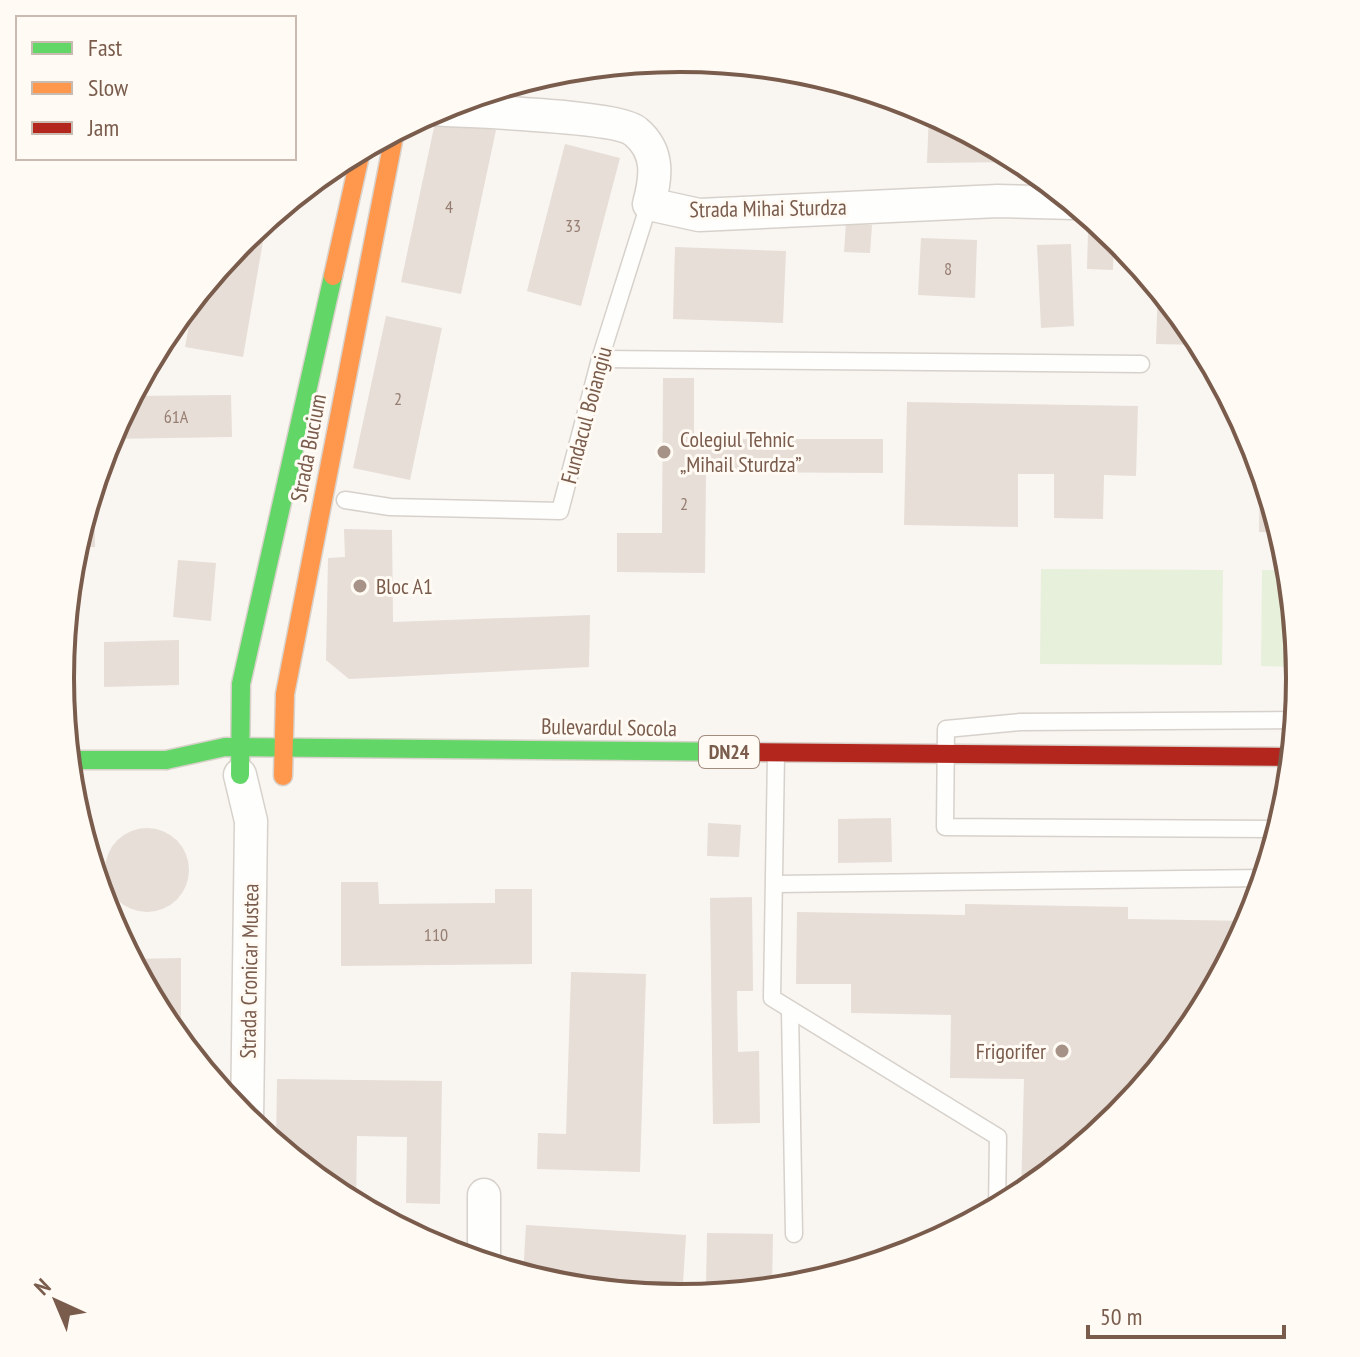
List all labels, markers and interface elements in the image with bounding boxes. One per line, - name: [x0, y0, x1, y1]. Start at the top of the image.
- legend: [16, 16, 296, 160]
- text: Fast: [88, 32, 123, 63]
- text: Slow: [88, 72, 129, 103]
- text: Jam: [87, 112, 119, 143]
- street label: Strada Mihai Sturdza: [689, 193, 847, 223]
- house number: 4: [445, 195, 453, 218]
- house number: 33: [565, 214, 581, 237]
- house number: 8: [944, 257, 952, 280]
- street label: Fundacul Boiangiu: [554, 343, 618, 487]
- house number: 2: [394, 387, 402, 410]
- street label: Strada Bucium: [284, 392, 332, 504]
- house number: 61A: [164, 405, 189, 428]
- place label: Colegiul Tehnic „Mihail Sturdza”: [680, 425, 802, 478]
- marker: Colegiul Tehnic „Mihail Sturdza”: [655, 443, 673, 461]
- house number: 2: [680, 492, 688, 515]
- place label: Bloc A1: [376, 572, 433, 600]
- marker: Bloc A1: [351, 577, 369, 595]
- street label: Bulevardul Socola: [541, 712, 677, 742]
- road number: DN24: [699, 736, 759, 768]
- street label: Strada Cronicar Mustea: [233, 883, 265, 1059]
- house number: 110: [424, 923, 448, 946]
- place label: Frigorifer: [976, 1037, 1046, 1065]
- marker: Frigorifer: [1053, 1042, 1071, 1060]
- north arrow: [16, 1261, 96, 1341]
- text: N: [28, 1272, 56, 1301]
- scale bar: [1088, 1289, 1284, 1339]
- text: 50 m: [1100, 1301, 1142, 1332]

